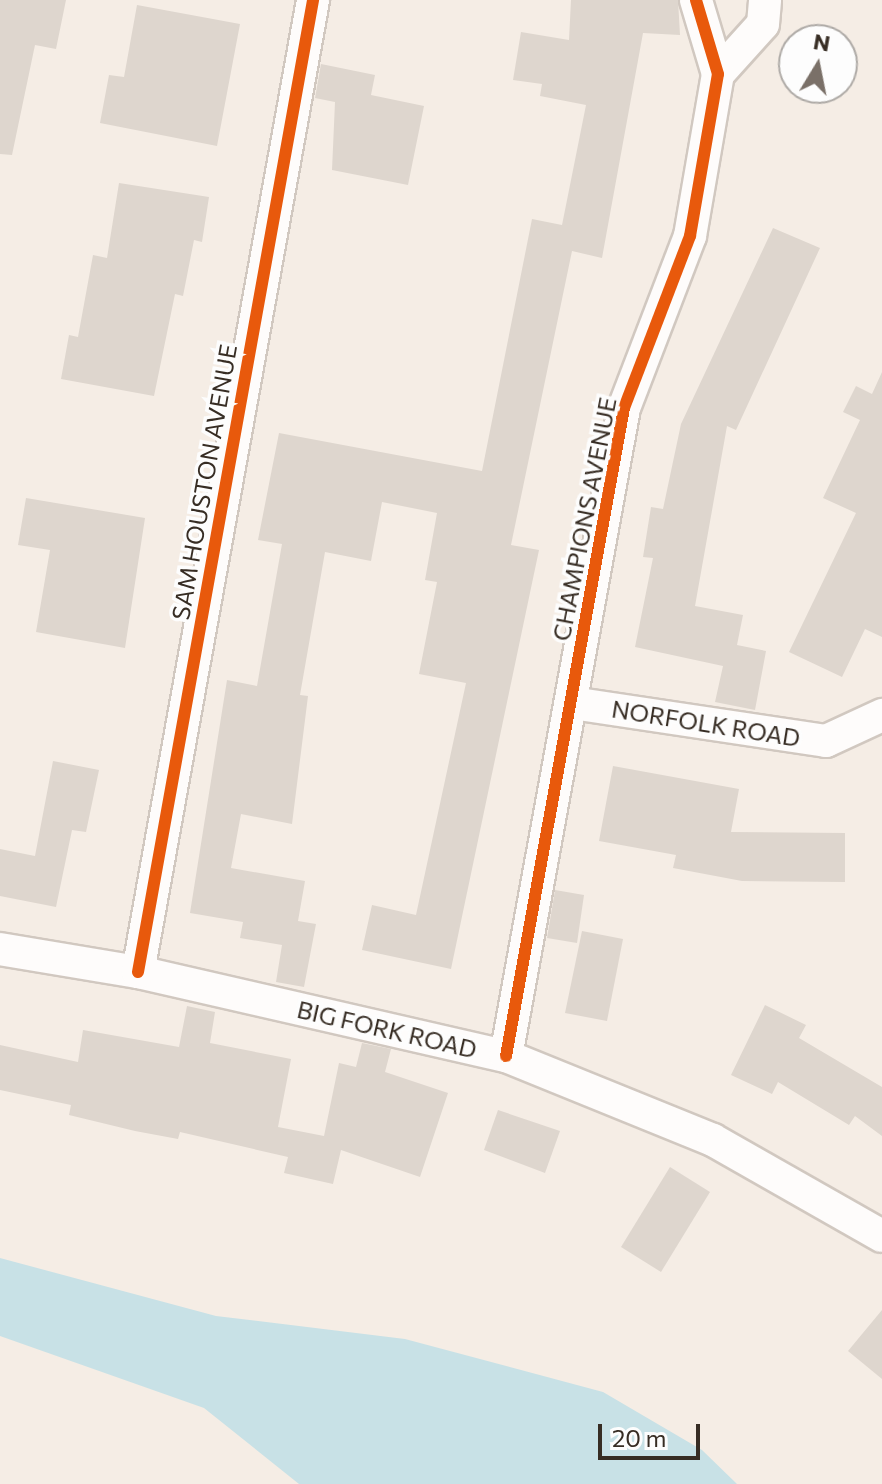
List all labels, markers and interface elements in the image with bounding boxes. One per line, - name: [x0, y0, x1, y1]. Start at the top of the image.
- north arrow: [778, 24, 858, 104]
- text: N: [811, 27, 832, 57]
- street label: SAM HOUSTON AVENUE: [166, 342, 242, 622]
- street label: CHAMPIONS AVENUE: [546, 395, 622, 643]
- street label: NORFOLK ROAD: [610, 694, 802, 752]
- street label: BIG FORK ROAD: [294, 994, 480, 1064]
- scale bar: [602, 1408, 704, 1458]
- text: 20 m: [612, 1423, 666, 1452]

